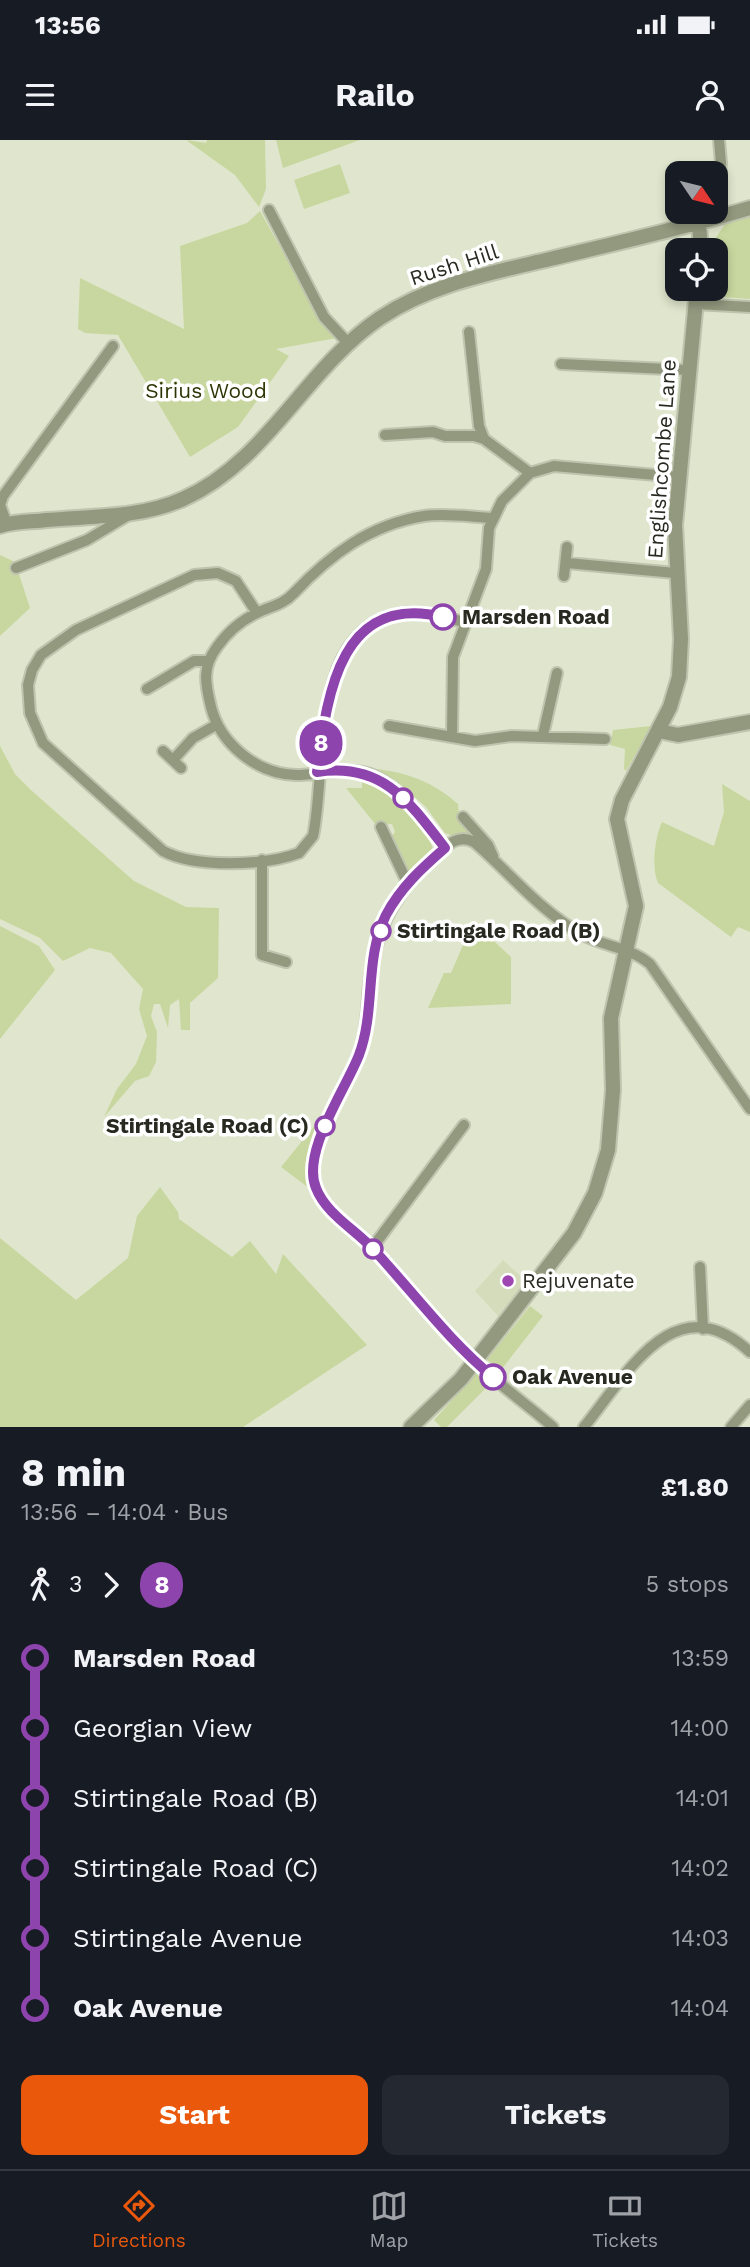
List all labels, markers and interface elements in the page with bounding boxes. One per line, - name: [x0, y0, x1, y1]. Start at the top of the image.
- text: 13:56: [35, 10, 101, 40]
- icon: menu: [21, 76, 59, 114]
- text: Railo: [335, 76, 415, 114]
- icon: person: [691, 76, 729, 114]
- north arrow: [665, 161, 728, 224]
- map controls: [665, 161, 728, 301]
- street label: Rush Hill: [406, 238, 502, 291]
- button: locate: [665, 238, 728, 301]
- street label: Englishcombe Lane: [642, 358, 681, 560]
- park label: Sirius Wood: [145, 378, 267, 403]
- marker: Marsden Road: [430, 604, 456, 630]
- place label: Marsden Road: [462, 604, 610, 629]
- line badge: 8: [298, 720, 344, 766]
- text: 8: [313, 729, 329, 757]
- unlabelled marker: [393, 788, 413, 808]
- place label: Stirtingale Road (B): [397, 918, 600, 943]
- marker: Stirtingale Road (B): [371, 921, 391, 941]
- place label: Stirtingale Road (C): [106, 1113, 309, 1138]
- marker: Stirtingale Road (C): [315, 1116, 335, 1136]
- unlabelled marker: [363, 1239, 383, 1259]
- place label: Rejuvenate: [522, 1268, 635, 1293]
- marker: Rejuvenate: [500, 1273, 516, 1289]
- marker: Oak Avenue: [480, 1364, 506, 1390]
- place label: Oak Avenue: [512, 1364, 633, 1389]
- text: 8 min: [21, 1451, 126, 1495]
- text: £1.80: [661, 1472, 729, 1502]
- text: 13:56 – 14:04 · Bus: [21, 1499, 228, 1526]
- icon: walk: [21, 1566, 59, 1604]
- icon: forward: [92, 1566, 130, 1604]
- text: 3: [69, 1571, 82, 1598]
- text: 8: [154, 1571, 169, 1599]
- text: 5 stops: [646, 1571, 729, 1598]
- text: Marsden Road: [73, 1643, 256, 1673]
- text: 13:59: [672, 1645, 729, 1672]
- text: Georgian View: [73, 1713, 252, 1743]
- text: 14:00: [671, 1715, 729, 1742]
- text: Stirtingale Road (B): [73, 1783, 318, 1813]
- text: 14:01: [676, 1785, 729, 1812]
- text: Stirtingale Road (C): [73, 1853, 318, 1883]
- text: 14:02: [671, 1855, 729, 1882]
- text: Stirtingale Avenue: [73, 1923, 303, 1953]
- text: 14:03: [672, 1925, 729, 1952]
- text: Oak Avenue: [73, 1993, 223, 2023]
- text: 14:04: [671, 1995, 729, 2022]
- button: Start: [21, 2075, 368, 2155]
- button: Tickets: [382, 2075, 729, 2155]
- tab: Directions: [92, 2187, 186, 2252]
- tab: Map: [370, 2187, 408, 2252]
- tab: Tickets: [592, 2187, 658, 2252]

